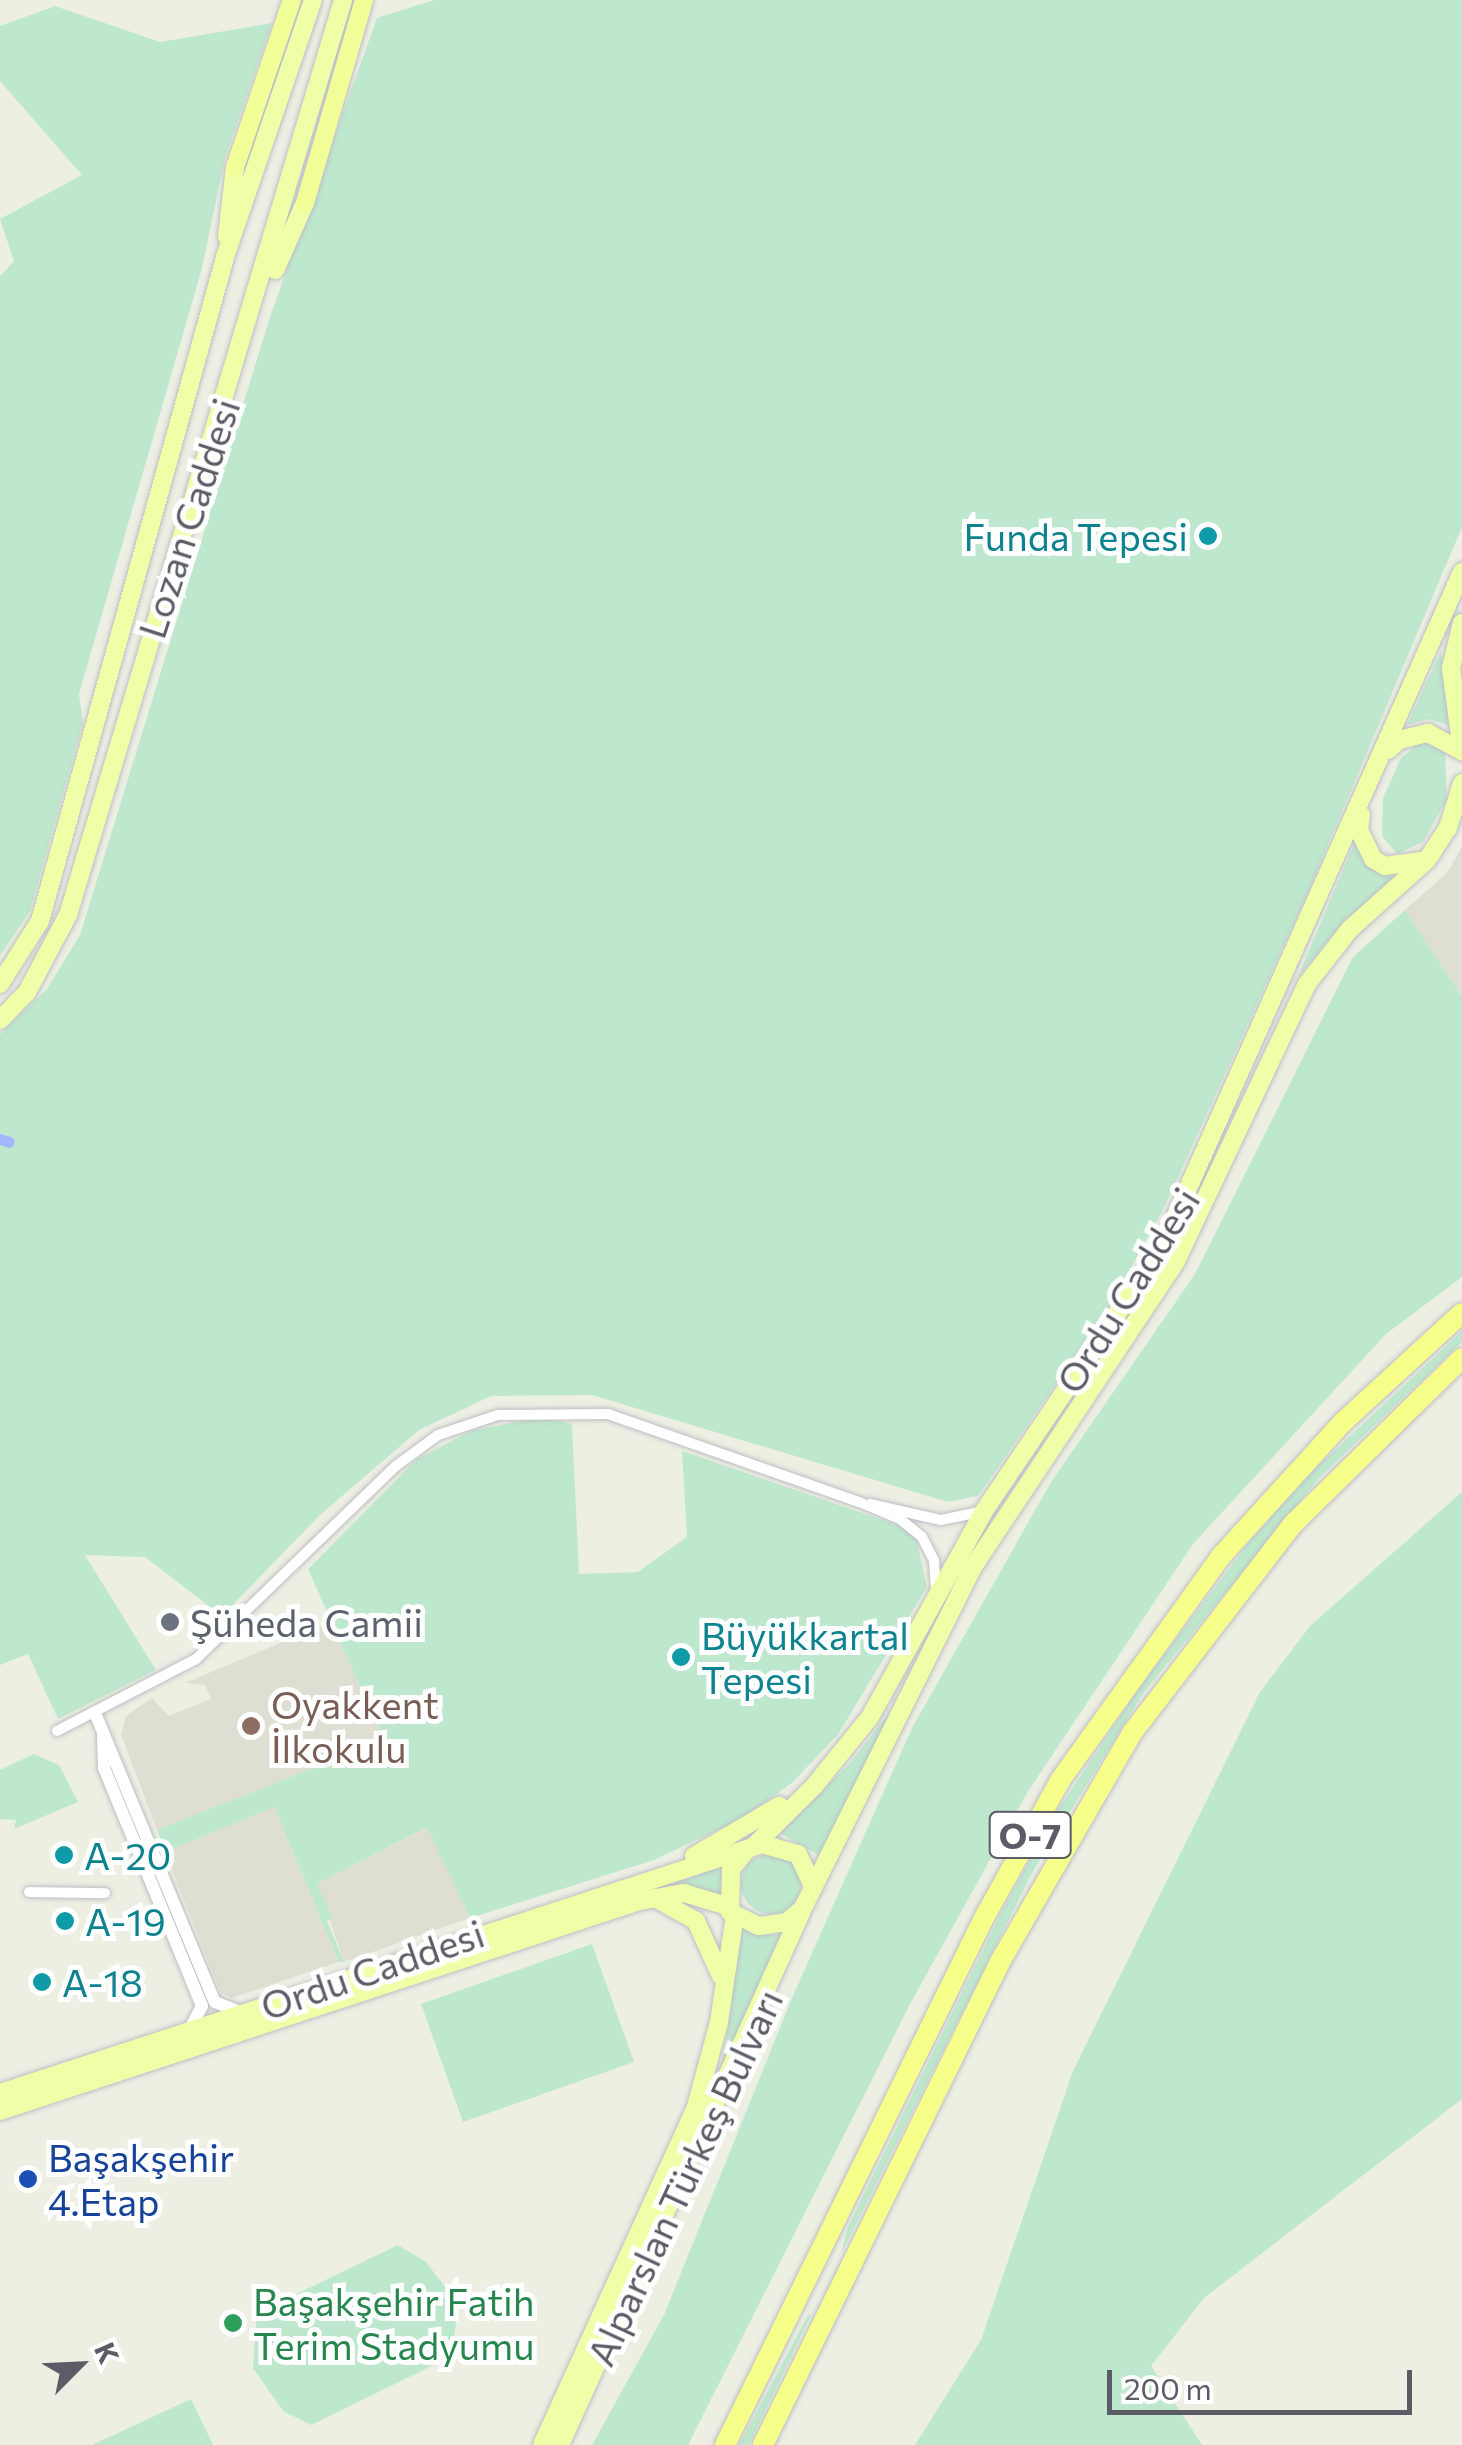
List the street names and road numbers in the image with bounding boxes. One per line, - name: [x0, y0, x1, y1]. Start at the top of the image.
- street label: Lozan Caddesi: [128, 392, 248, 644]
- street label: Ordu Caddesi: [1046, 1179, 1208, 1401]
- road number: O-7: [988, 1805, 1072, 1865]
- street label: Ordu Caddesi: [254, 1910, 490, 2028]
- street label: Alparslan Türkeş Bulvarı: [577, 1982, 791, 2372]

